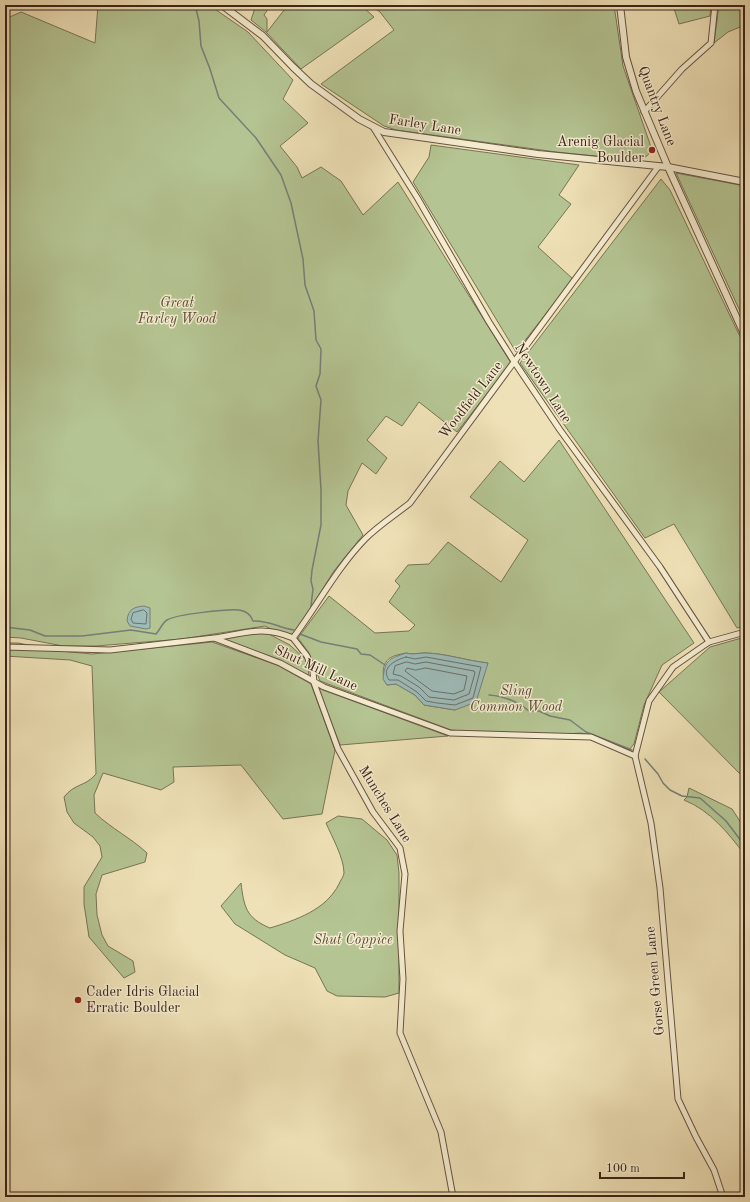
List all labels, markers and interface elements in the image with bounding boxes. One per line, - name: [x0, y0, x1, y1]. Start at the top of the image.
- street label: Quantry Lane: [635, 64, 679, 148]
- street label: Farley Lane: [388, 112, 462, 138]
- place label: Arenig Glacial Boulder: [557, 135, 644, 165]
- marker: Arenig Glacial Boulder: [647, 145, 657, 155]
- park label: Great Farley Wood: [137, 296, 217, 327]
- street label: Newtown Lane: [512, 340, 574, 426]
- street label: Woodfield Lane: [437, 359, 505, 441]
- street label: Shut Mill Lane: [272, 643, 360, 693]
- park label: Sling Common Wood: [470, 684, 563, 714]
- street label: Munches Lane: [356, 763, 414, 845]
- street label: Gorse Green Lane: [643, 926, 667, 1036]
- park label: Shut Coppice: [313, 933, 393, 948]
- place label: Cader Idris Glacial Erratic Boulder: [86, 985, 200, 1015]
- marker: Cader Idris Glacial Erratic Boulder: [73, 995, 83, 1005]
- scale bar: [600, 1154, 684, 1180]
- text: 100 m: [606, 1163, 640, 1175]

